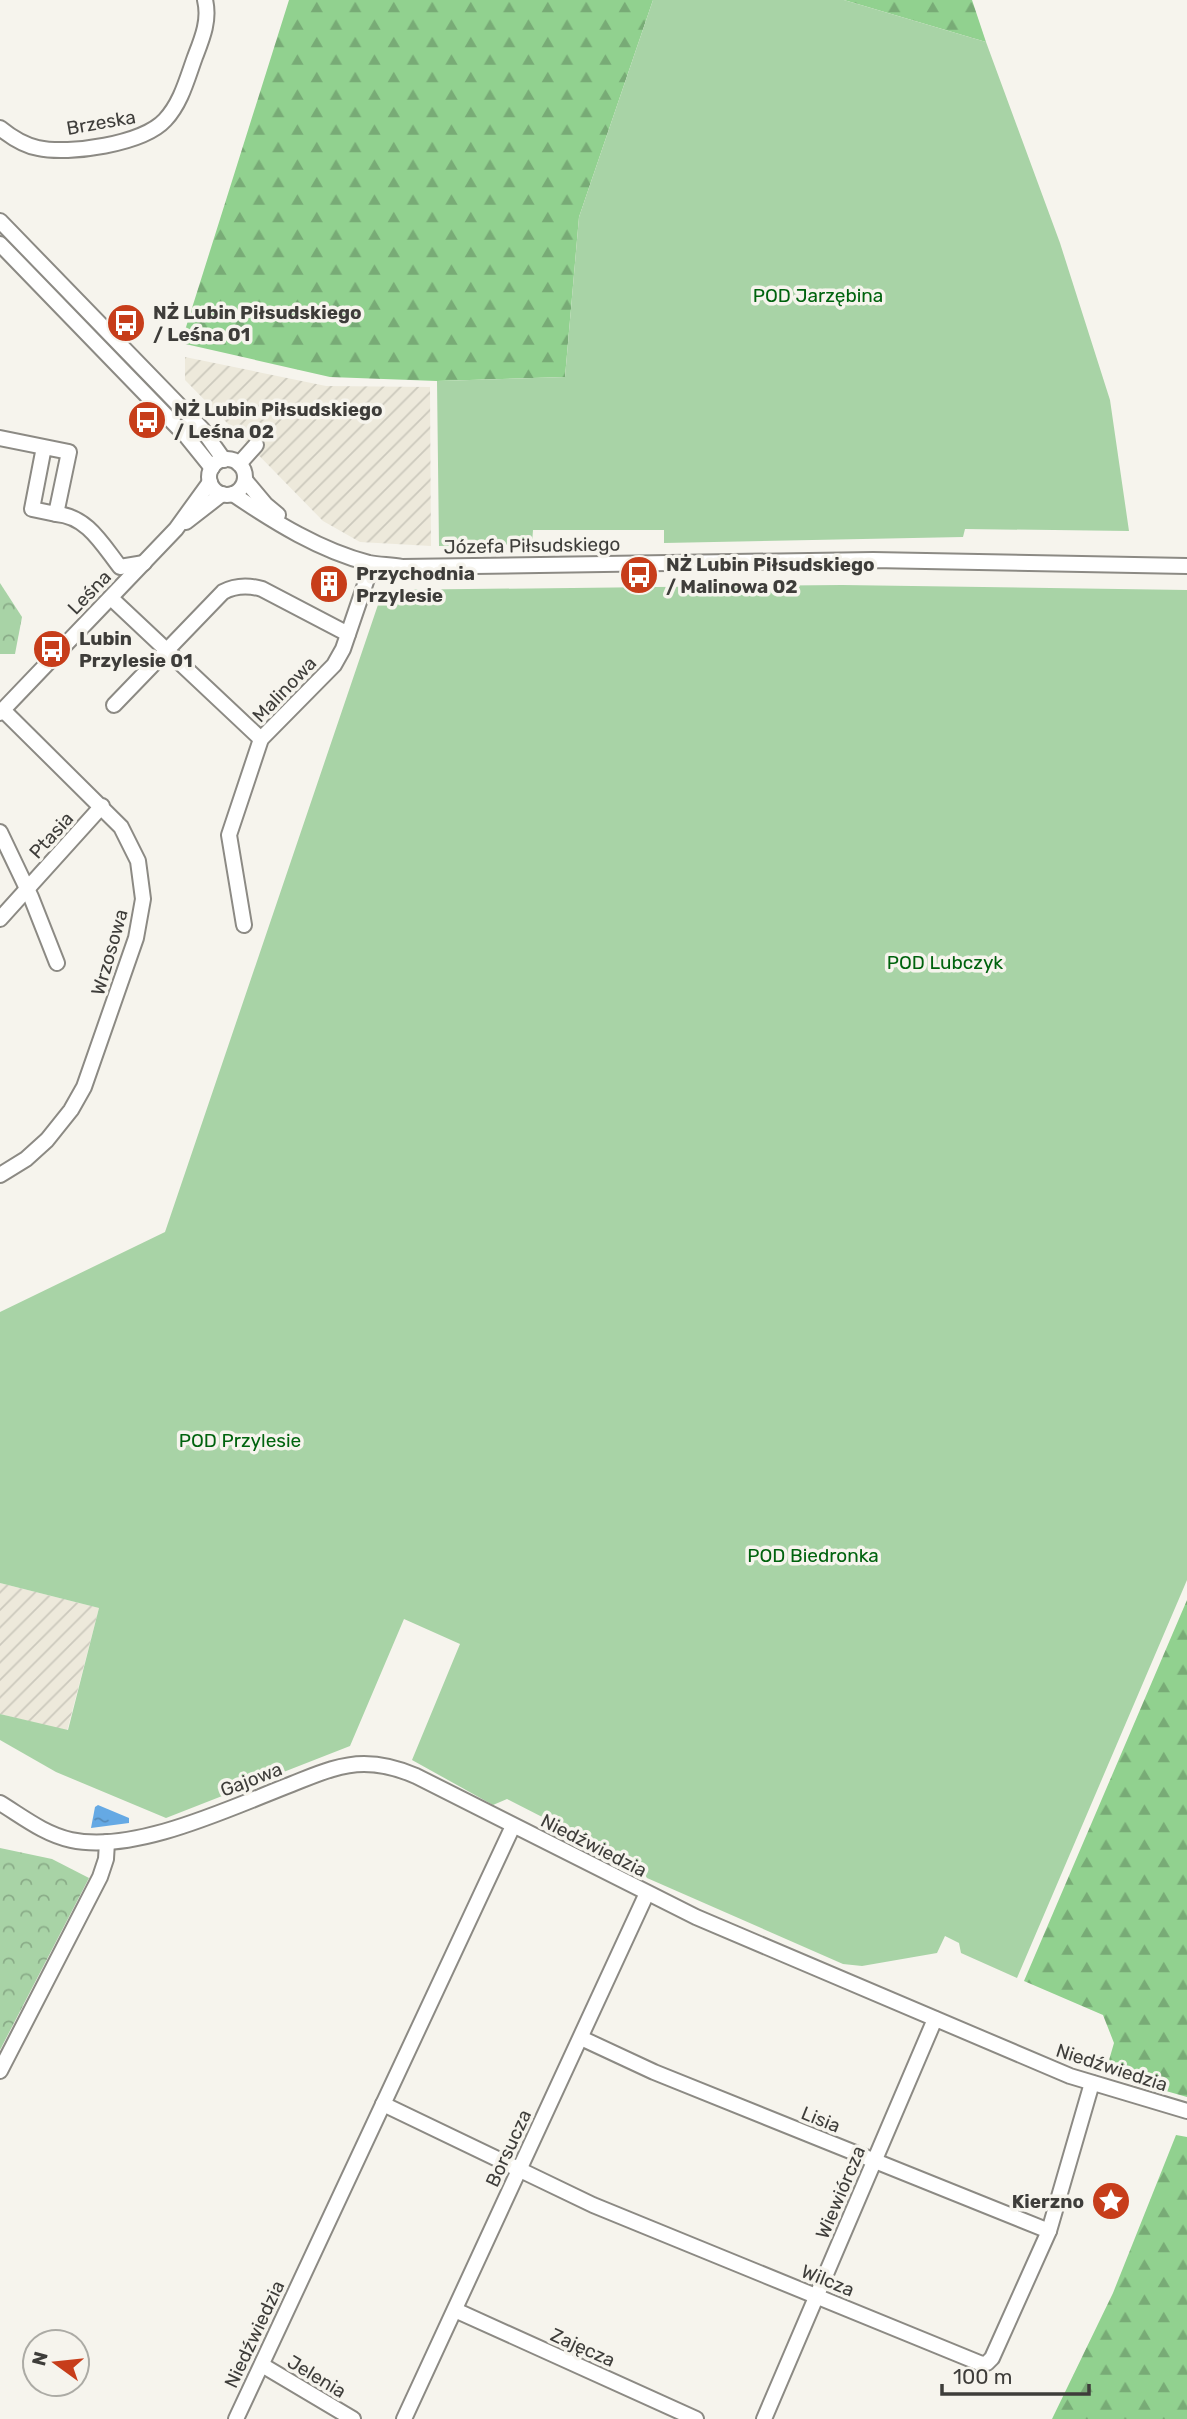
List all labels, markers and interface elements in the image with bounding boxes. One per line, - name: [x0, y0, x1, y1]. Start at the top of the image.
- street label: Brzeska: [65, 105, 137, 140]
- park label: POD Jarzębina: [753, 284, 883, 307]
- place label: NŻ Lubin Piłsudskiego / Leśna 01: [153, 301, 362, 346]
- bus stop icon: NŻ Lubin Piłsudskiego / Leśna 01: [105, 302, 147, 344]
- place label: NŻ Lubin Piłsudskiego / Leśna 02: [174, 398, 383, 443]
- bus stop icon: NŻ Lubin Piłsudskiego / Leśna 02: [126, 399, 168, 441]
- street label: Józefa Piłsudskiego: [443, 532, 621, 559]
- place label: NŻ Lubin Piłsudskiego / Malinowa 02: [666, 553, 875, 598]
- bus stop icon: NŻ Lubin Piłsudskiego / Malinowa 02: [618, 554, 660, 596]
- place label: Przychodnia Przylesie: [356, 562, 475, 607]
- building icon: Przychodnia Przylesie: [308, 563, 350, 605]
- street label: Leśna: [63, 565, 116, 619]
- place label: Lubin Przylesie 01: [79, 627, 193, 672]
- bus stop icon: Lubin Przylesie 01: [31, 628, 73, 670]
- street label: Malinowa: [247, 652, 321, 727]
- street label: Ptasia: [24, 807, 78, 863]
- street label: Wrzosowa: [86, 906, 133, 998]
- park label: POD Lubczyk: [887, 951, 1003, 974]
- park label: POD Przylesie: [179, 1429, 301, 1452]
- park label: POD Biedronka: [747, 1544, 879, 1567]
- street label: Gajowa: [217, 1757, 285, 1802]
- street label: Niedźwiedzia: [537, 1809, 651, 1882]
- street label: Niedźwiedzia: [1053, 2039, 1171, 2096]
- street label: Lisia: [798, 2101, 844, 2138]
- street label: Borsucza: [481, 2106, 536, 2190]
- street label: Wiewiórcza: [811, 2142, 870, 2242]
- place icon: Kierzno: [1090, 2180, 1132, 2222]
- place label: Kierzno: [1012, 2190, 1084, 2213]
- street label: Wilcza: [798, 2259, 858, 2301]
- street label: Niedźwiedzia: [220, 2277, 289, 2392]
- street label: Zajęcza: [547, 2323, 619, 2372]
- north arrow: [21, 2328, 91, 2398]
- text: N: [27, 2349, 53, 2368]
- street label: Jelenia: [283, 2350, 350, 2403]
- scale bar: [942, 2352, 1089, 2396]
- text: 100 m: [953, 2364, 1012, 2389]

